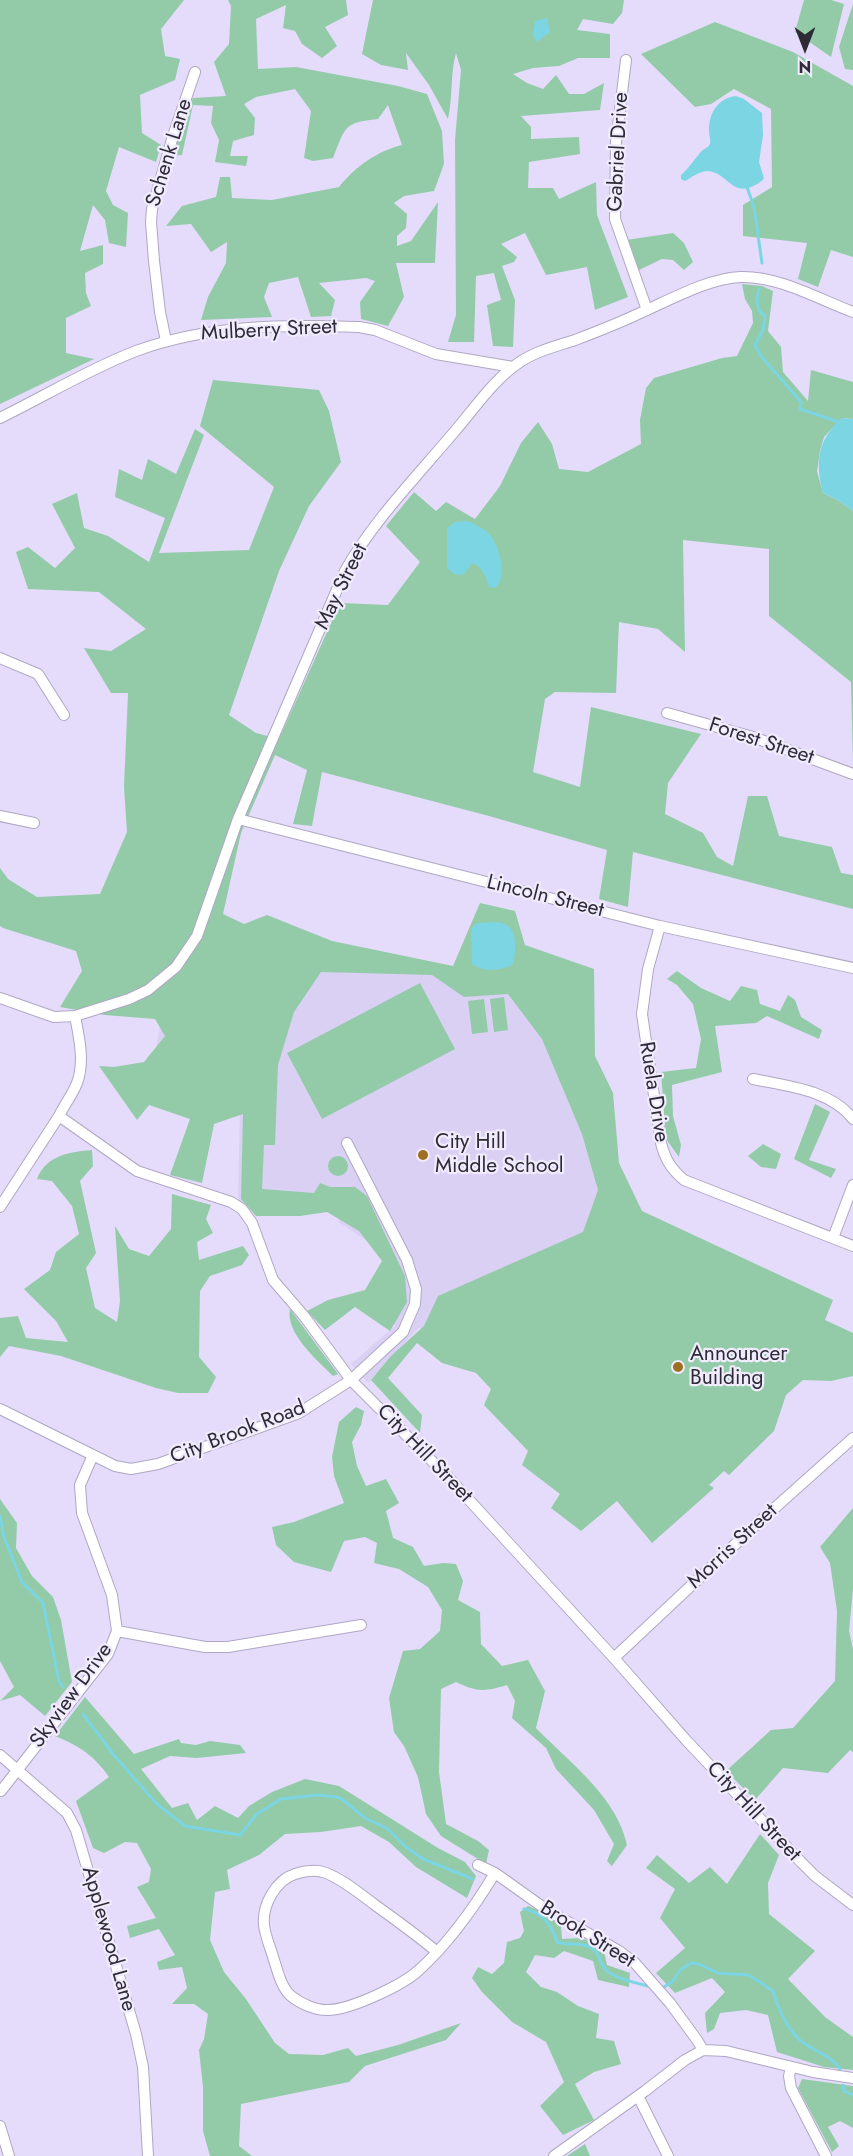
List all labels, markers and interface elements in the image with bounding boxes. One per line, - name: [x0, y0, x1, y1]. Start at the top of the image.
- north arrow: [775, 18, 835, 78]
- text: N: [799, 55, 811, 78]
- street label: Gabriel Drive: [603, 92, 635, 212]
- street label: Schenk Lane: [142, 96, 198, 210]
- street label: Mulberry Street: [200, 315, 338, 347]
- street label: May Street: [310, 540, 374, 634]
- street label: Forest Street: [705, 713, 817, 771]
- street label: Lincoln Street: [484, 870, 606, 924]
- street label: Ruela Drive: [633, 1040, 673, 1144]
- place label: City Hill Middle School: [435, 1130, 564, 1180]
- marker: City Hill Middle School: [416, 1148, 430, 1162]
- place label: Announcer Building: [690, 1342, 787, 1392]
- marker: Announcer Building: [671, 1360, 685, 1374]
- street label: City Brook Road: [167, 1396, 309, 1470]
- street label: City Hill Street: [371, 1400, 477, 1508]
- street label: Morris Street: [683, 1499, 783, 1595]
- street label: Skyview Drive: [26, 1639, 118, 1753]
- street label: City Hill Street: [700, 1757, 806, 1867]
- street label: Applewood Lane: [75, 1864, 141, 2014]
- street label: Brook Street: [535, 1896, 639, 1974]

